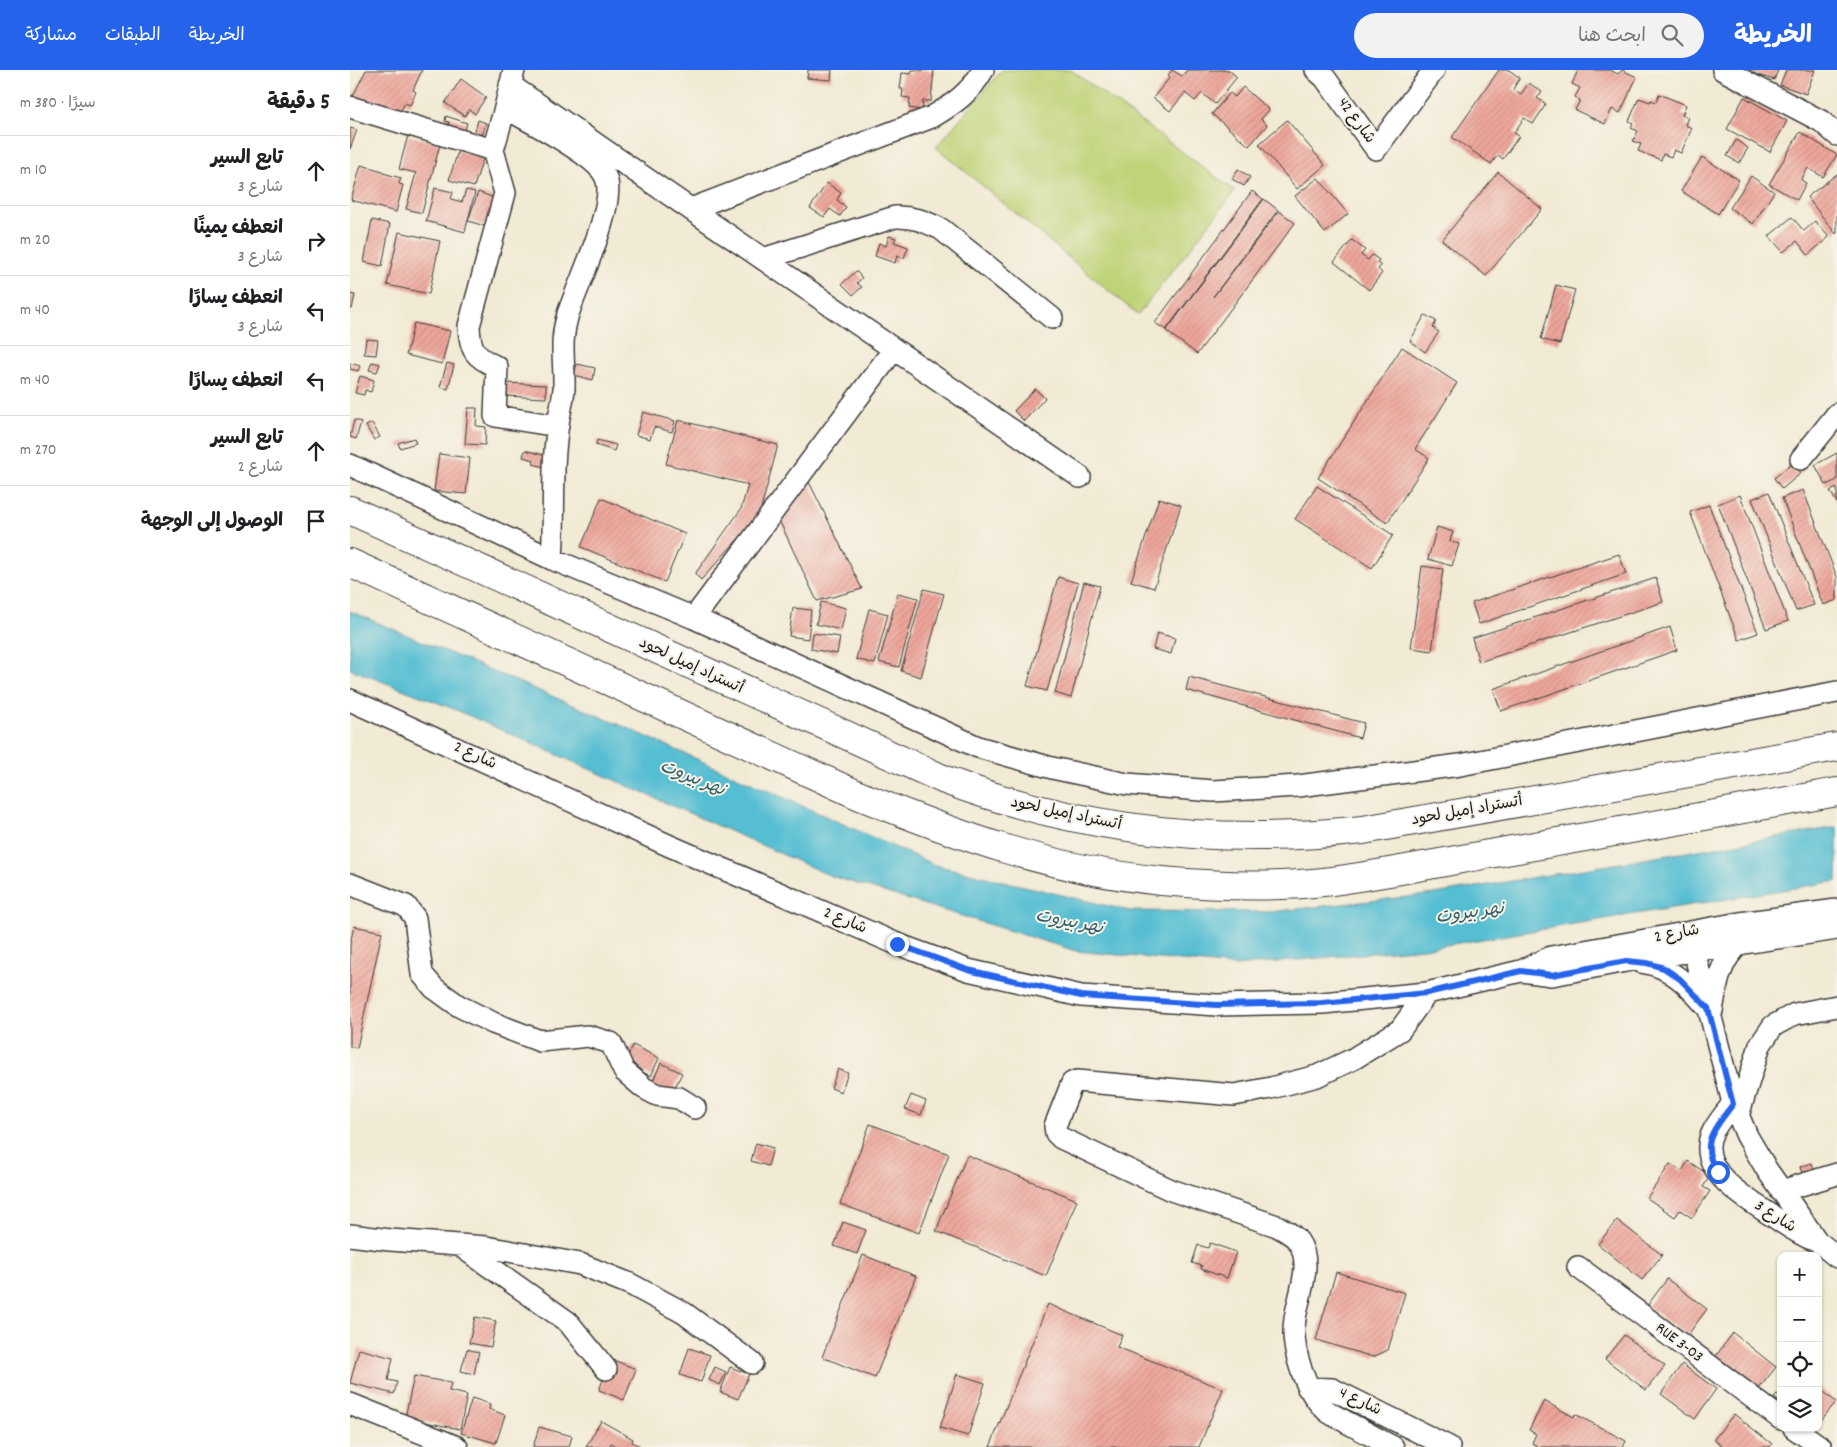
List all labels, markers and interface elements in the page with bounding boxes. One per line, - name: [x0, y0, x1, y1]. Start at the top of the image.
- search box: [1354, 13, 1704, 58]
- text: الخريطة: [1734, 20, 1812, 54]
- icon: search: [1658, 21, 1686, 49]
- text: مشاركة: [25, 24, 77, 49]
- text: الطبقات: [105, 24, 161, 49]
- text: الخريطة: [189, 24, 245, 49]
- text: ابحث هنا: [1578, 24, 1646, 51]
- text: 5 دقيقة: [267, 89, 330, 119]
- text: سيرًا · 380 m: [20, 92, 96, 115]
- street label: شارع 42: [1331, 93, 1381, 149]
- text: تابع السير: [211, 146, 283, 173]
- icon: ahead: [302, 157, 330, 185]
- text: 10 m: [20, 159, 47, 182]
- text: شارع 3: [238, 176, 283, 199]
- text: انعطف يمينًا: [194, 216, 283, 243]
- icon: right: [302, 227, 330, 255]
- text: 20 m: [20, 229, 50, 252]
- text: شارع 3: [238, 246, 283, 269]
- text: انعطف يسارًا: [189, 286, 283, 313]
- icon: left: [302, 297, 330, 325]
- text: 40 m: [20, 299, 50, 322]
- text: شارع 3: [238, 316, 283, 339]
- icon: left: [302, 367, 330, 395]
- text: 40 m: [20, 369, 50, 392]
- text: انعطف يسارًا: [189, 369, 283, 396]
- text: تابع السير: [211, 426, 283, 453]
- icon: ahead: [302, 437, 330, 465]
- text: 270 m: [20, 439, 57, 462]
- text: شارع 2: [238, 456, 283, 479]
- icon: arrive: [302, 507, 330, 535]
- text: الوصول إلى الوجهة: [141, 509, 283, 536]
- street label: أتستراد إميل لحود: [635, 632, 747, 700]
- street label: شارع 2: [450, 736, 500, 776]
- water label: نهر بيروت: [656, 755, 731, 804]
- street label: أتستراد إميل لحود: [1409, 790, 1525, 832]
- street label: أتستراد إميل لحود: [1008, 791, 1124, 837]
- water label: نهر بيروت: [1434, 897, 1508, 931]
- street label: شارع 2: [820, 902, 870, 940]
- water label: نهر بيروت: [1033, 904, 1107, 942]
- street label: شارع 2: [1653, 919, 1701, 949]
- route end: [886, 933, 909, 956]
- route start: [1707, 1161, 1730, 1184]
- street label: شارع 3: [1750, 1195, 1800, 1239]
- map controls: [1777, 1252, 1822, 1432]
- button: +: [1777, 1252, 1822, 1297]
- button: −: [1777, 1297, 1822, 1342]
- street label: RUE 3-03: [1650, 1317, 1708, 1369]
- button: locate: [1777, 1342, 1822, 1387]
- street label: شارع 4: [1335, 1382, 1385, 1422]
- button: layers: [1777, 1387, 1822, 1432]

